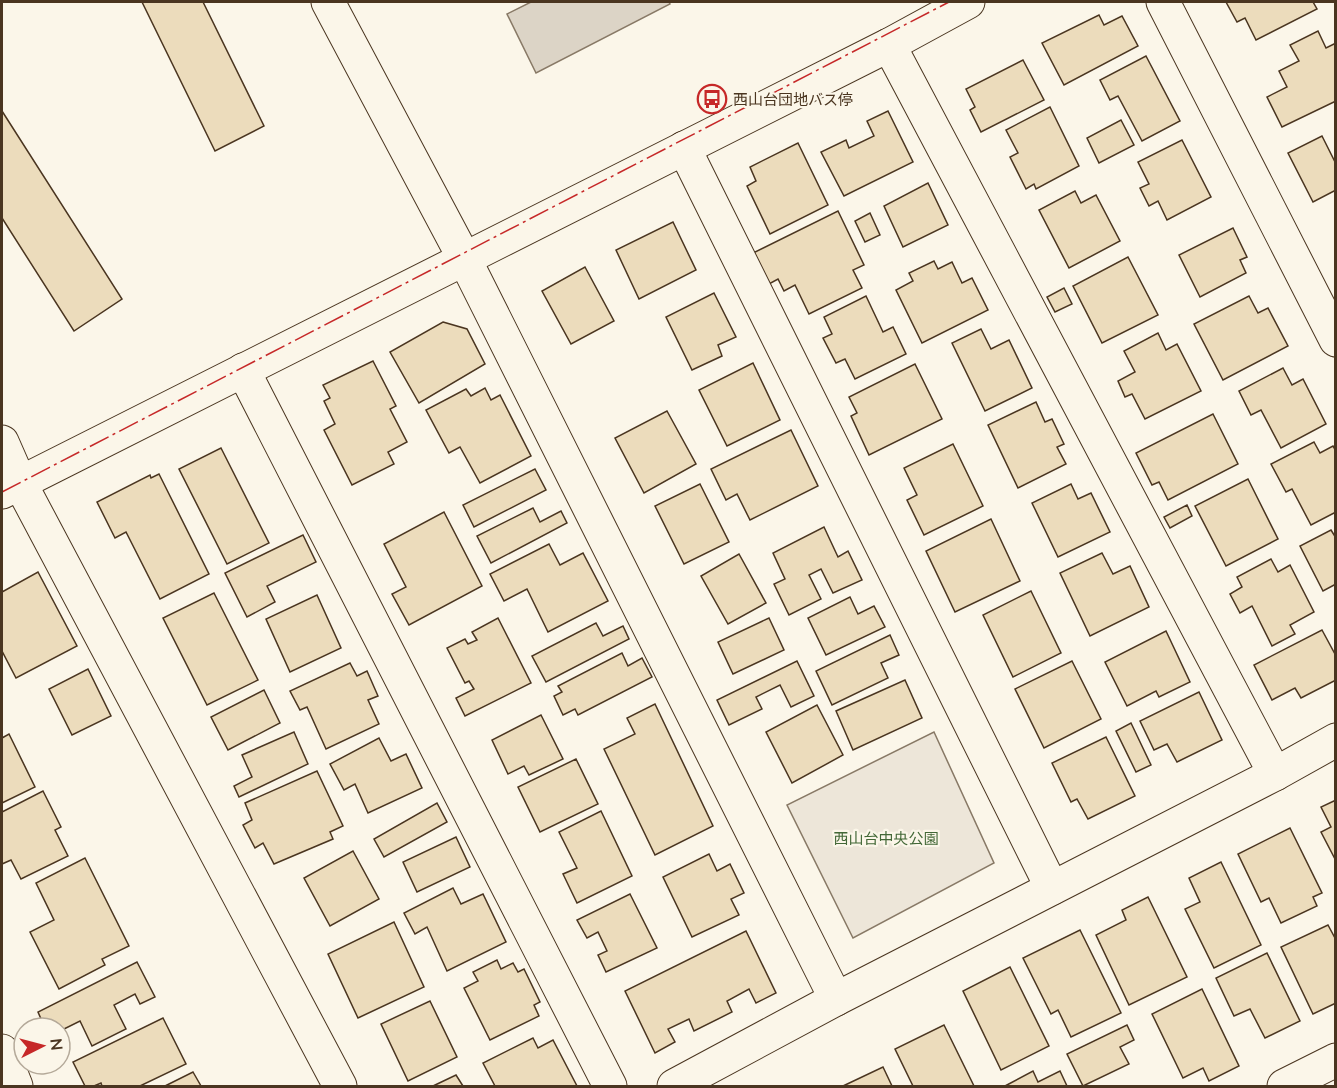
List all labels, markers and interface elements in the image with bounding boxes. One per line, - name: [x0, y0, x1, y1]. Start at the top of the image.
- bus stop icon: 西山台団地バス停: [696, 83, 728, 115]
- place label: 西山台団地バス停: [733, 90, 853, 109]
- park label: 西山台中央公園: [833, 829, 939, 848]
- north arrow: [12, 1016, 72, 1076]
- text: N: [46, 1037, 67, 1051]

